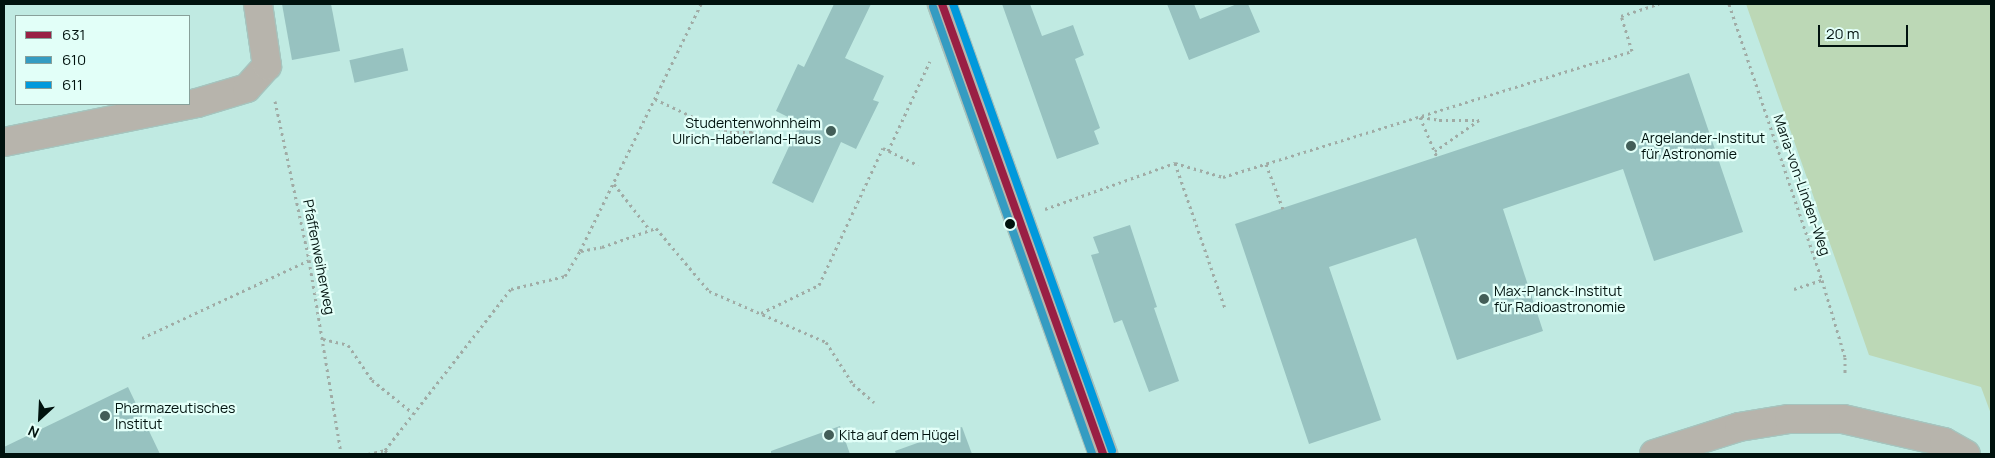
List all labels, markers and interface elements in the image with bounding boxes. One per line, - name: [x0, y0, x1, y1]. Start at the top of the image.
- legend: [15, 15, 190, 105]
- scale bar: [1820, 15, 1910, 47]
- text: 20 m: [1826, 23, 1859, 44]
- text: 631: [62, 24, 85, 45]
- text: 610: [62, 49, 86, 70]
- text: 611: [62, 74, 83, 95]
- street label: Maria-von-Linden-Weg: [1770, 112, 1834, 258]
- place label: Studentenwohnheim Ulrich-Haberland-Haus: [672, 115, 821, 148]
- marker: Studentenwohnheim Ulrich-Haberland-Haus: [825, 125, 837, 137]
- place label: Argelander-Institut für Astronomie: [1641, 130, 1765, 162]
- marker: Argelander-Institut für Astronomie: [1625, 140, 1637, 152]
- street label: Pfaffenweiherweg: [300, 198, 338, 316]
- unlabelled marker: [1005, 219, 1015, 229]
- place label: Max-Planck-Institut für Radioastronomie: [1494, 283, 1625, 316]
- marker: Max-Planck-Institut für Radioastronomie: [1478, 293, 1490, 305]
- north arrow: [15, 393, 65, 443]
- place label: Pharmazeutisches Institut: [115, 400, 235, 432]
- marker: Pharmazeutisches Institut: [99, 410, 111, 422]
- text: N: [25, 421, 42, 443]
- place label: Kita auf dem Hügel: [839, 427, 959, 443]
- marker: Kita auf dem Hügel: [823, 429, 835, 441]

